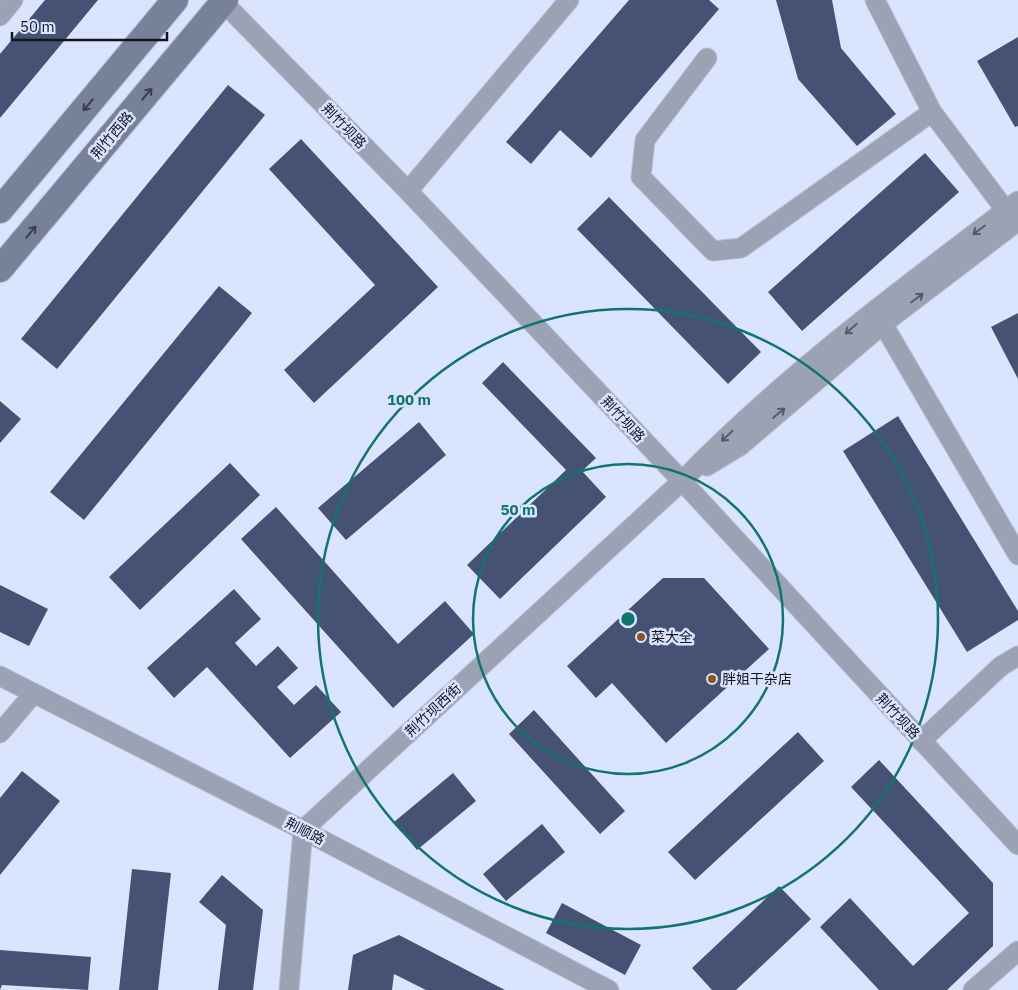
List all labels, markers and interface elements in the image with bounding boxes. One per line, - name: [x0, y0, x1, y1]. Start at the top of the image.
- scale bar: [12, 10, 168, 42]
- text: 50 m: [20, 17, 55, 36]
- one-way arrow: [141, 87, 152, 100]
- one-way arrow: [82, 98, 93, 111]
- street label: 荆竹坝路: [318, 100, 370, 152]
- street label: 荆竹西路: [87, 108, 137, 162]
- one-way arrow: [26, 225, 37, 238]
- one-way arrow: [972, 225, 986, 235]
- one-way arrow: [910, 293, 924, 303]
- one-way arrow: [844, 324, 857, 335]
- text: 100 m: [387, 390, 431, 409]
- street label: 荆竹坝路: [597, 392, 649, 446]
- one-way arrow: [772, 407, 785, 419]
- one-way arrow: [721, 430, 734, 441]
- text: 50 m: [501, 500, 535, 519]
- centre of rings: [619, 610, 637, 628]
- place label: 菜大全: [651, 628, 693, 646]
- marker: 菜大全: [635, 631, 647, 643]
- place label: 胖姐干杂店: [722, 670, 792, 688]
- marker: 胖姐干杂店: [706, 673, 718, 685]
- street label: 荆竹坝西街: [401, 680, 465, 740]
- street label: 荆竹坝路: [872, 689, 924, 743]
- street label: 荆顺路: [282, 813, 328, 849]

